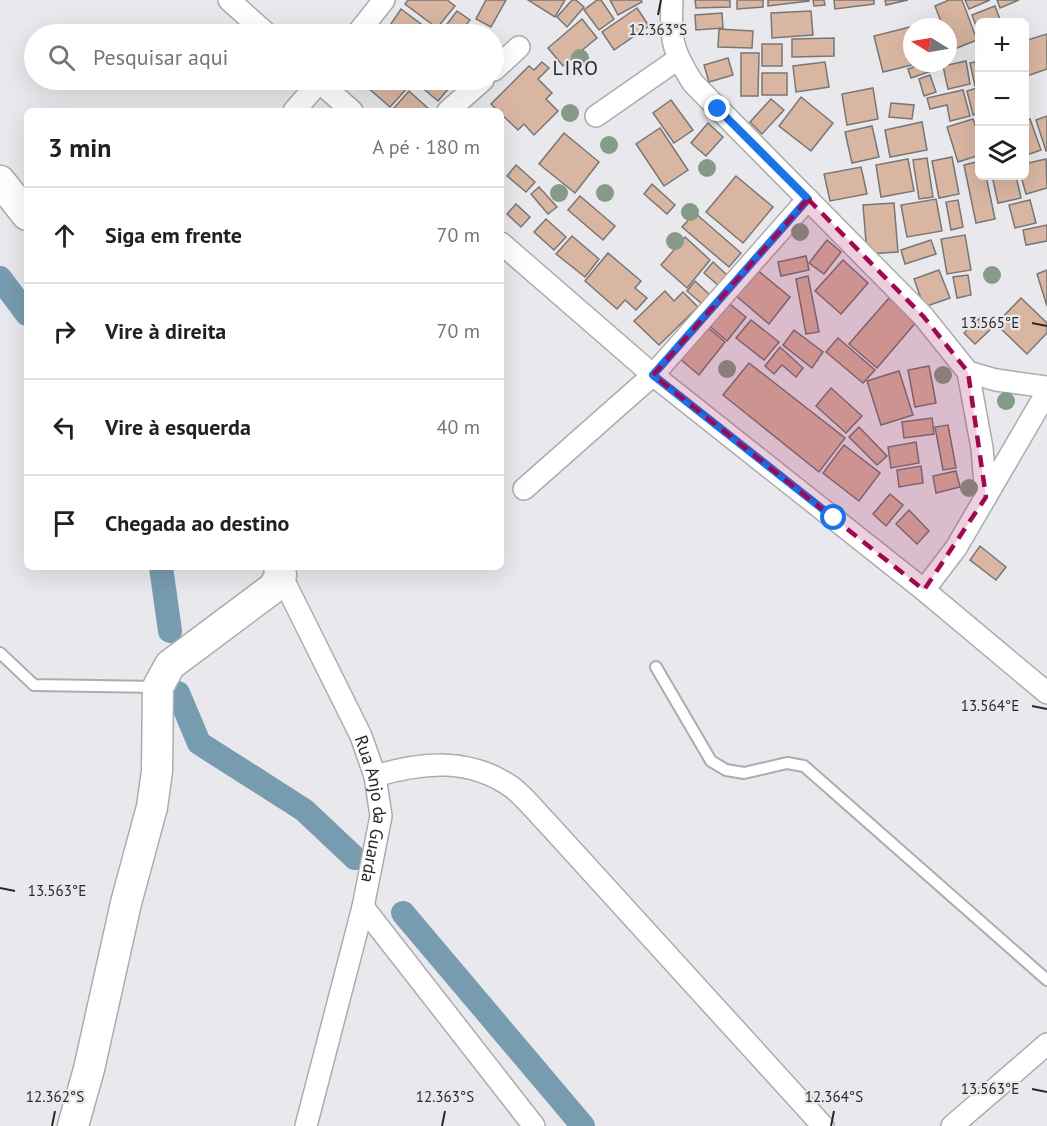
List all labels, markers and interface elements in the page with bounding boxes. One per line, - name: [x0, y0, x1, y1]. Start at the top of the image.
- north arrow: [903, 18, 957, 72]
- map controls: [975, 18, 1029, 180]
- button: +: [975, 18, 1029, 72]
- text: 12.363°S: [629, 20, 687, 39]
- search box: [24, 24, 504, 90]
- icon: search: [45, 41, 78, 74]
- text: Pesquisar aqui: [93, 43, 229, 71]
- district label: LIRO: [553, 55, 599, 81]
- button: −: [975, 72, 1029, 126]
- route end: [704, 95, 730, 121]
- button: layers: [975, 126, 1029, 180]
- text: 3 min: [48, 131, 111, 164]
- text: A pé · 180 m: [373, 134, 480, 160]
- icon: ahead: [48, 219, 81, 252]
- text: Siga em frente: [105, 221, 242, 249]
- text: 70 m: [437, 222, 480, 248]
- text: 13.565°E: [961, 313, 1019, 332]
- icon: right: [48, 315, 81, 348]
- text: Vire à direita: [105, 317, 226, 345]
- text: 70 m: [437, 318, 480, 344]
- icon: left: [48, 411, 81, 444]
- text: Vire à esquerda: [105, 413, 251, 441]
- text: 40 m: [437, 414, 480, 440]
- route start: [820, 504, 846, 530]
- icon: arrive: [48, 507, 81, 540]
- text: Chegada ao destino: [105, 509, 289, 537]
- text: 13.564°E: [961, 696, 1019, 715]
- street label: Rua Anjo da Guarda: [350, 732, 392, 885]
- text: 13.563°E: [28, 881, 86, 900]
- text: 13.563°E: [961, 1079, 1019, 1098]
- text: 12.362°S: [26, 1087, 84, 1106]
- text: 12.363°S: [416, 1087, 474, 1106]
- text: 12.364°S: [805, 1087, 863, 1106]

